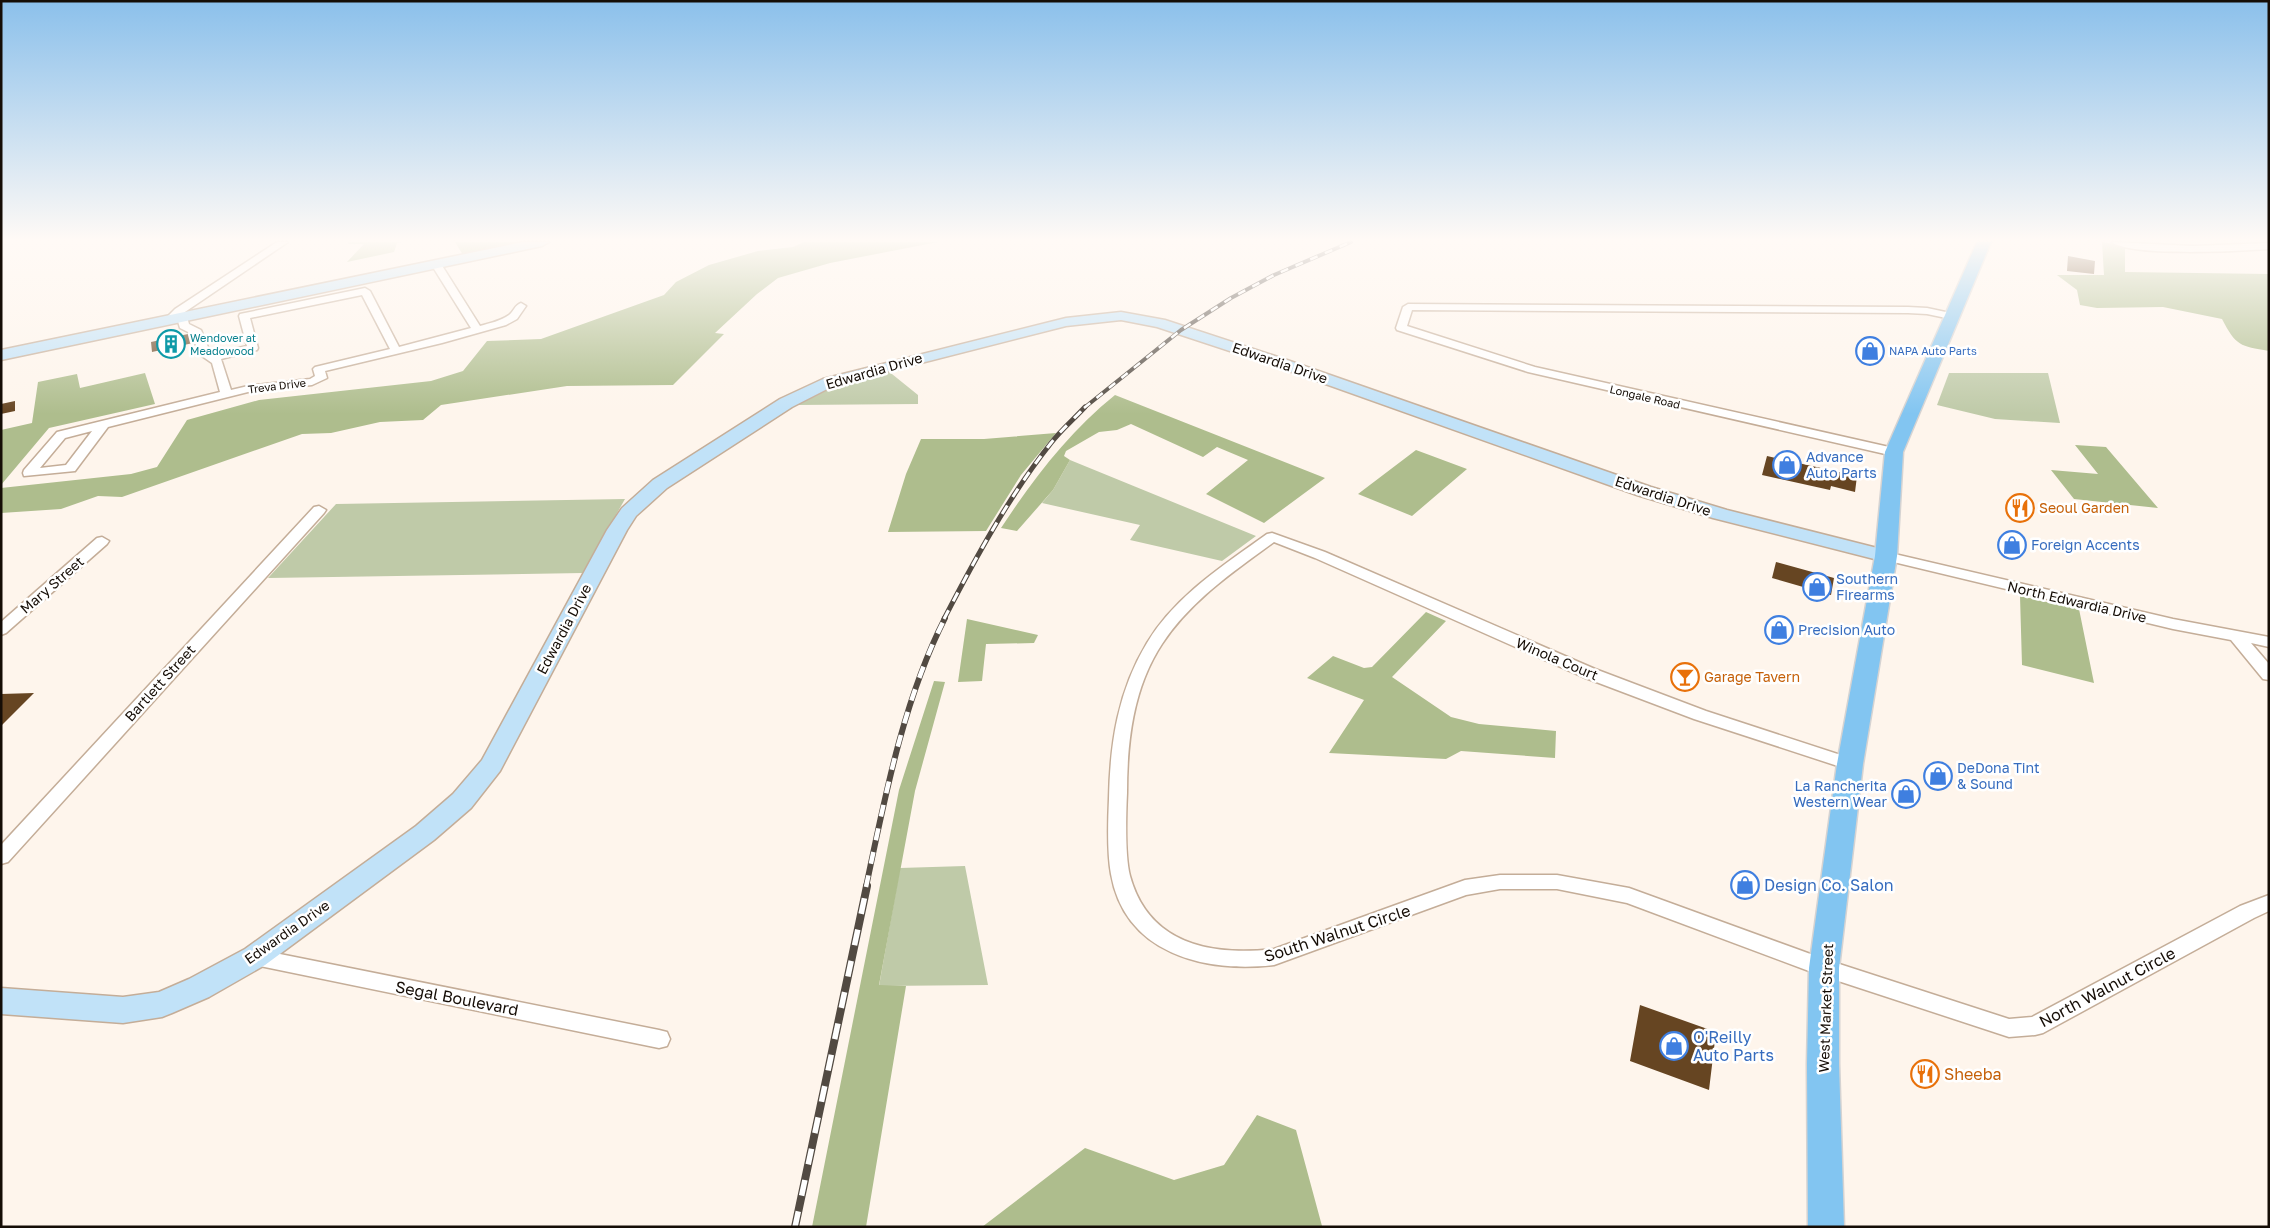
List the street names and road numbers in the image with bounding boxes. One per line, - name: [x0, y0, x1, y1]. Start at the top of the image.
- street label: Edwardia Drive: [1230, 338, 1330, 387]
- street label: Edwardia Drive: [824, 349, 924, 392]
- street label: Treva Drive: [247, 376, 307, 396]
- street label: Longale Road: [1609, 382, 1682, 411]
- street label: Edwardia Drive: [1613, 472, 1713, 519]
- street label: Mary Street: [16, 552, 87, 617]
- street label: North Edwardia Drive: [2006, 577, 2148, 626]
- street label: Edwardia Drive: [533, 581, 594, 677]
- street label: Winola Court: [1513, 634, 1601, 684]
- street label: Bartlett Street: [121, 641, 198, 724]
- street label: Edwardia Drive: [241, 896, 332, 967]
- street label: South Walnut Circle: [1261, 900, 1413, 966]
- street label: West Market Street: [1815, 943, 1836, 1073]
- street label: North Walnut Circle: [2035, 943, 2179, 1031]
- street label: Segal Boulevard: [394, 976, 520, 1020]

